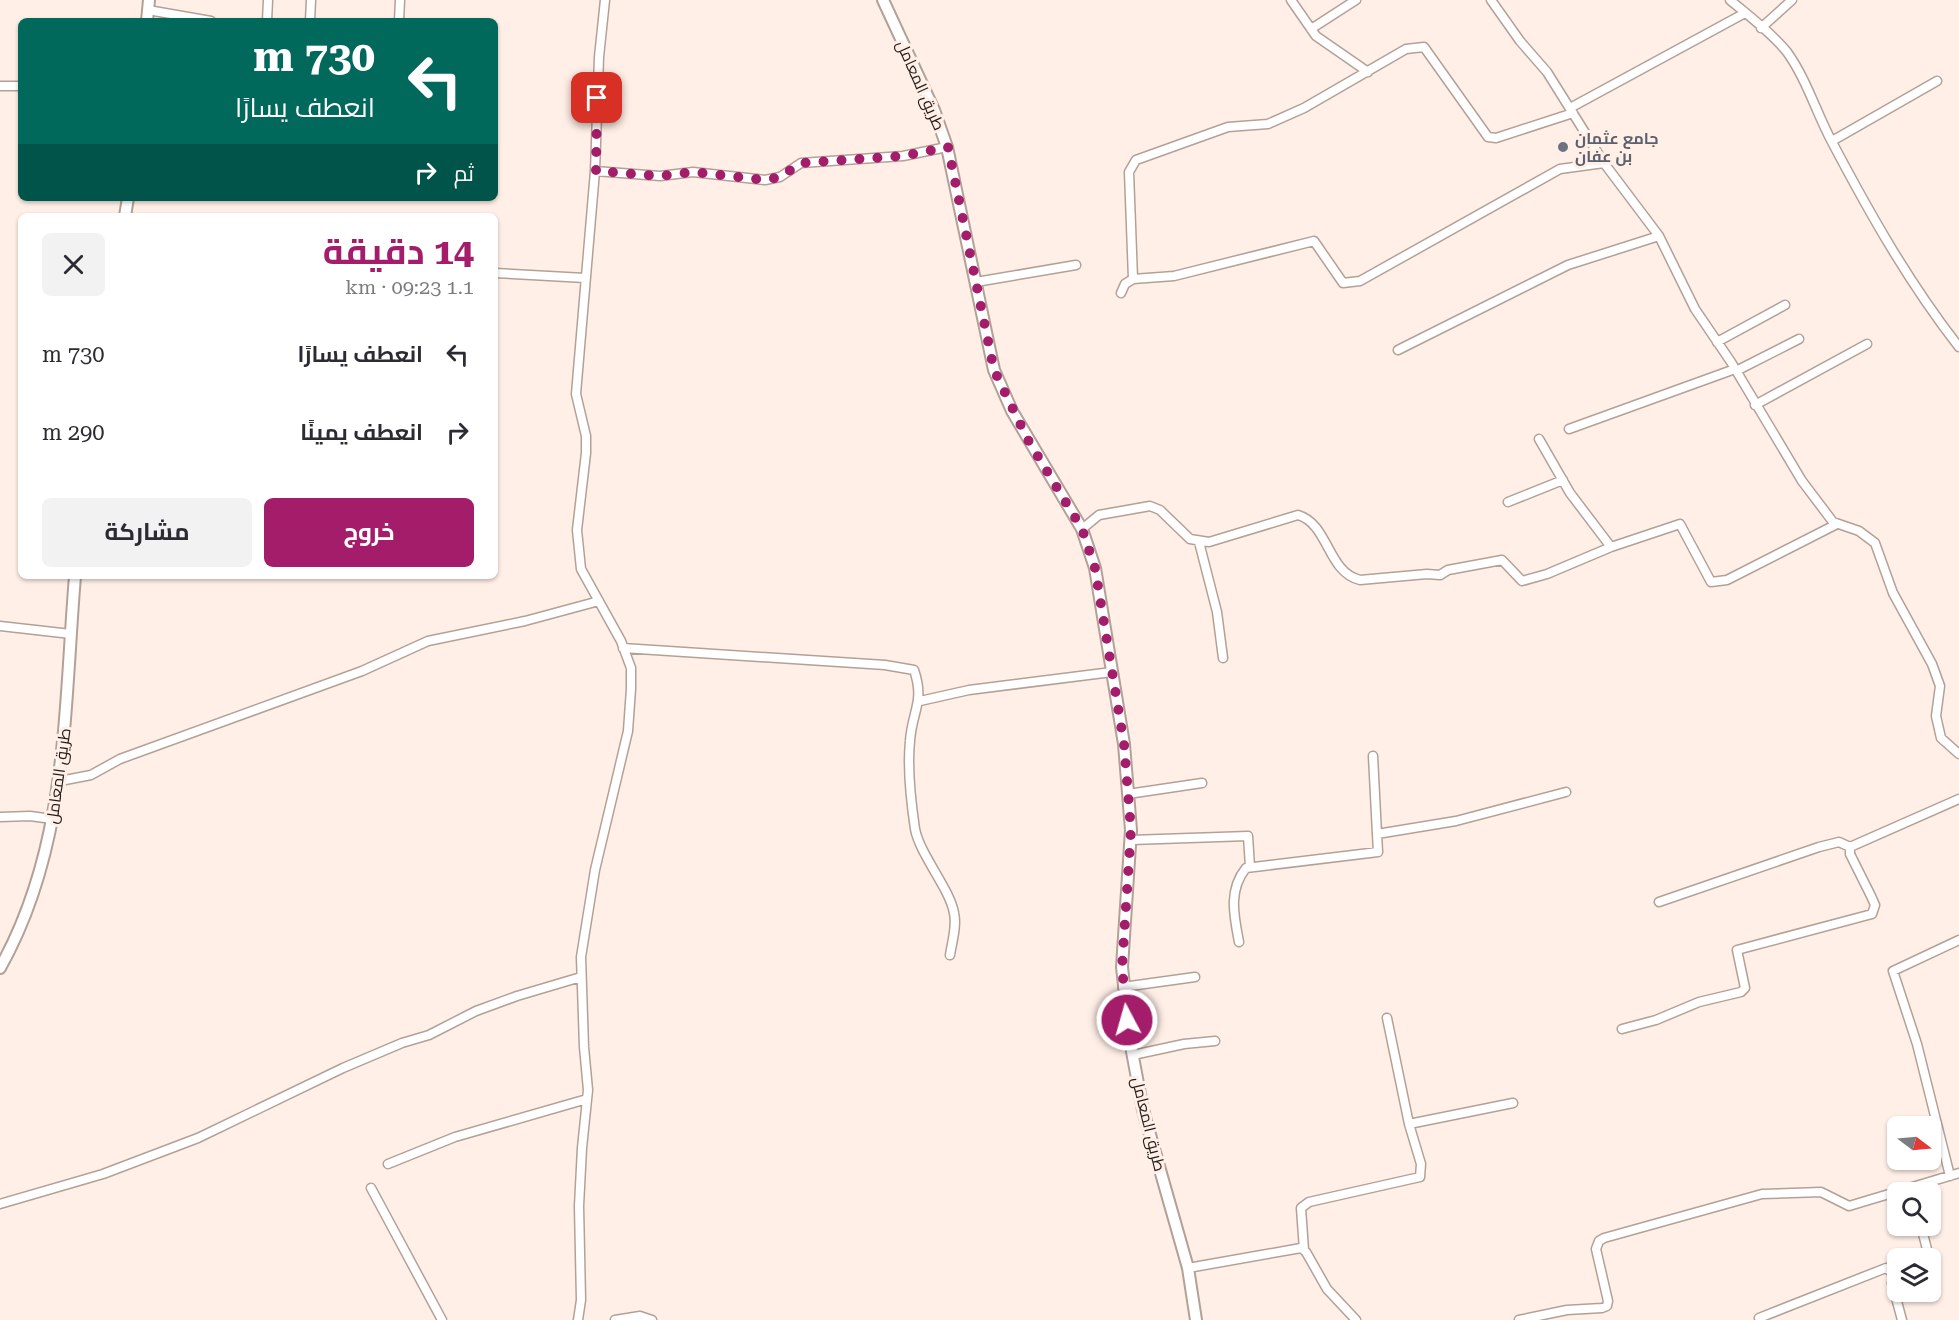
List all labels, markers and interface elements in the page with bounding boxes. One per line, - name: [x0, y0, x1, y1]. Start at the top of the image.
- text: 730 m: [253, 32, 375, 81]
- street label: طريق المعامل: [891, 37, 949, 134]
- icon: left: [396, 42, 474, 120]
- pin: [571, 72, 622, 123]
- icon: arrive: [580, 81, 613, 114]
- text: انعطف يسارًا: [235, 92, 375, 124]
- place label: جامع عثمان بن عفان: [1575, 129, 1659, 166]
- marker: جامع عثمان بن عفان: [1556, 140, 1570, 154]
- icon: right: [409, 156, 442, 189]
- text: ثم: [454, 161, 474, 186]
- text: 14 دقيقة: [323, 231, 474, 273]
- button: close: [42, 233, 105, 296]
- text: 1.1 km · 09:23: [345, 275, 474, 299]
- icon: left: [441, 338, 474, 371]
- text: 730 m: [42, 342, 105, 367]
- text: انعطف يسارًا: [297, 342, 423, 367]
- icon: right: [441, 416, 474, 449]
- text: 290 m: [42, 420, 105, 445]
- text: انعطف يمينًا: [300, 420, 423, 445]
- button: مشاركة: [42, 498, 252, 567]
- button: خروج: [264, 498, 474, 567]
- street label: طريق المعامل: [42, 727, 76, 825]
- position arrow: [1095, 988, 1159, 1052]
- street label: طريق المعامل: [1127, 1075, 1169, 1173]
- north arrow: [1887, 1116, 1941, 1170]
- map controls: [1887, 1116, 1941, 1302]
- button: search: [1887, 1182, 1941, 1236]
- button: layers: [1887, 1248, 1941, 1302]

